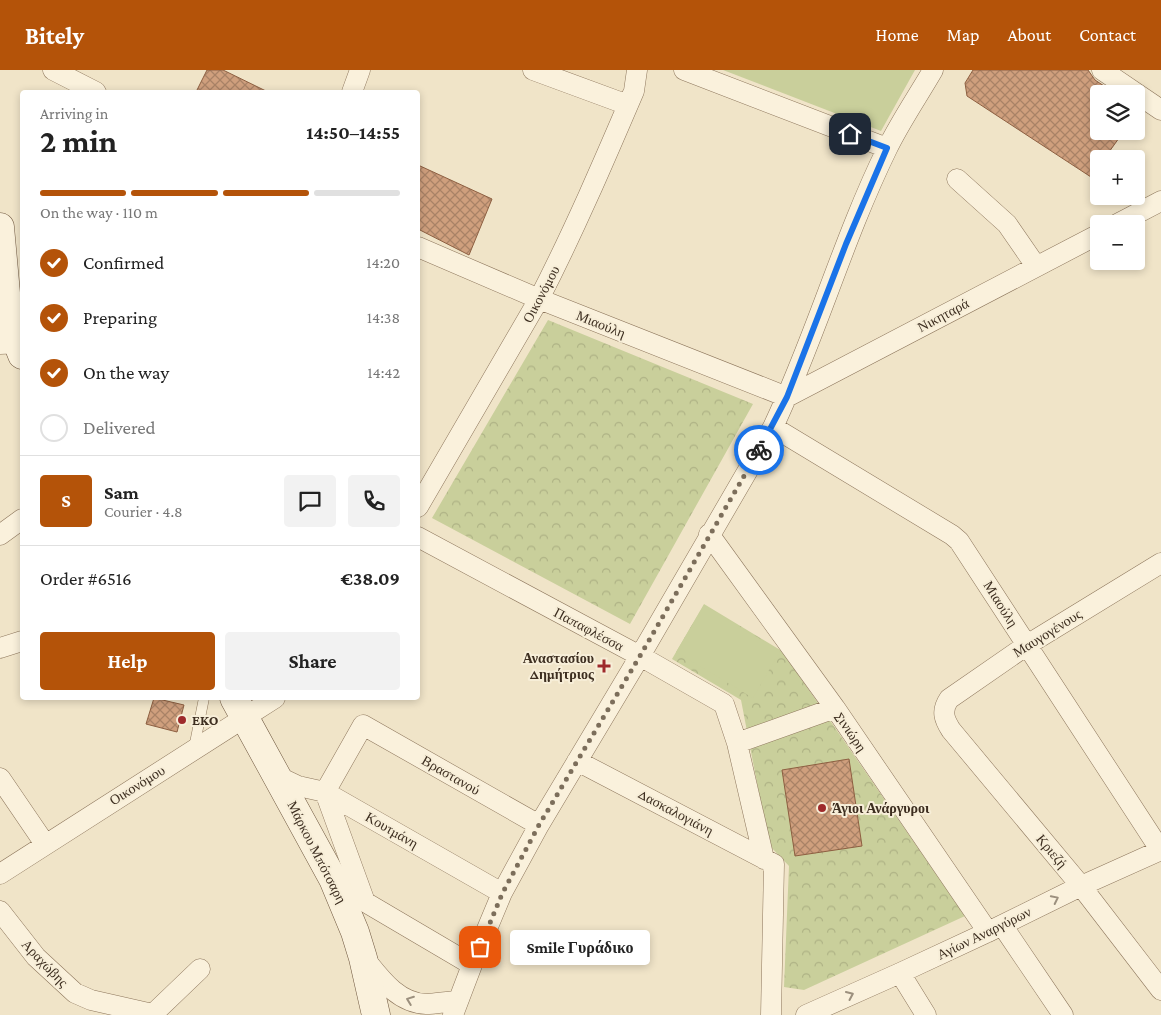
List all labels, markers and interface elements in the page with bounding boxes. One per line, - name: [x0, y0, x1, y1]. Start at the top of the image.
- text: Bitely: [25, 22, 84, 49]
- text: Home: [876, 25, 919, 45]
- text: Map: [947, 25, 979, 45]
- text: About: [1007, 25, 1051, 45]
- text: Contact: [1079, 25, 1136, 45]
- map controls: [1090, 85, 1145, 270]
- button: layers: [1090, 85, 1145, 140]
- text: Arriving in: [40, 105, 108, 122]
- pin: [829, 113, 871, 155]
- icon: home: [836, 120, 864, 148]
- text: 14:50–14:55: [306, 122, 400, 143]
- text: 2 min: [40, 123, 117, 159]
- button: +: [1090, 150, 1145, 205]
- text: On the way · 110 m: [40, 204, 158, 221]
- button: −: [1090, 215, 1145, 270]
- icon: check: [40, 249, 68, 277]
- text: Confirmed: [83, 252, 164, 273]
- text: 14:20: [366, 254, 400, 271]
- street label: Οικονόμου: [519, 263, 563, 325]
- street label: Νικηταρά: [915, 295, 972, 335]
- icon: check: [40, 304, 68, 332]
- text: Preparing: [83, 307, 157, 328]
- street label: Μιαούλη: [574, 307, 628, 341]
- text: 14:38: [367, 309, 400, 326]
- icon: check: [40, 359, 68, 387]
- text: On the way: [83, 362, 169, 383]
- text: 14:42: [367, 364, 400, 381]
- text: Delivered: [83, 417, 156, 438]
- courier: [734, 425, 784, 475]
- icon: bike: [745, 436, 773, 464]
- button: chat: [284, 475, 336, 527]
- button: phone: [348, 475, 400, 527]
- text: Sam: [104, 482, 139, 503]
- text: S: [61, 490, 71, 511]
- text: Courier · 4.8: [104, 503, 183, 520]
- text: Order #6516: [40, 568, 132, 589]
- text: €38.09: [341, 568, 400, 589]
- street label: Μιαούλη: [981, 578, 1021, 630]
- street label: Παπαφλέσσα: [551, 604, 627, 654]
- street label: Μαυγογένους: [1010, 605, 1085, 660]
- button: Help: [40, 632, 215, 690]
- button: Share: [225, 632, 400, 690]
- place label: Αναστασίου Δημήτριος: [523, 650, 595, 682]
- marker: Αναστασίου Δημήτριος: [598, 660, 610, 672]
- street label: Σινιώρη: [832, 709, 870, 755]
- place label: EKO: [192, 712, 219, 728]
- marker: EKO: [176, 714, 188, 726]
- street label: Βραστανού: [419, 752, 483, 798]
- street label: Οικονόμου: [106, 762, 168, 808]
- street label: Δασκαλογιάνη: [636, 786, 716, 838]
- street label: Μάρκου Μπότσαρη: [284, 798, 350, 906]
- place label: Άγιοι Ανάργυροι: [832, 800, 930, 816]
- marker: Άγιοι Ανάργυροι: [816, 802, 828, 814]
- street label: Κουτμάνη: [363, 809, 421, 851]
- street label: Κριεζή: [1033, 831, 1071, 871]
- one-way arrow: [1049, 895, 1058, 905]
- street label: Αγίων Αναργύρων: [934, 903, 1034, 963]
- pin: [459, 926, 501, 968]
- callout: Smile Γυράδικο: [510, 930, 650, 964]
- icon: bag: [466, 933, 494, 961]
- street label: Αραχώβης: [19, 936, 72, 990]
- text: Smile Γυράδικο: [526, 939, 634, 956]
- one-way arrow: [845, 991, 854, 1002]
- one-way arrow: [406, 996, 415, 1006]

